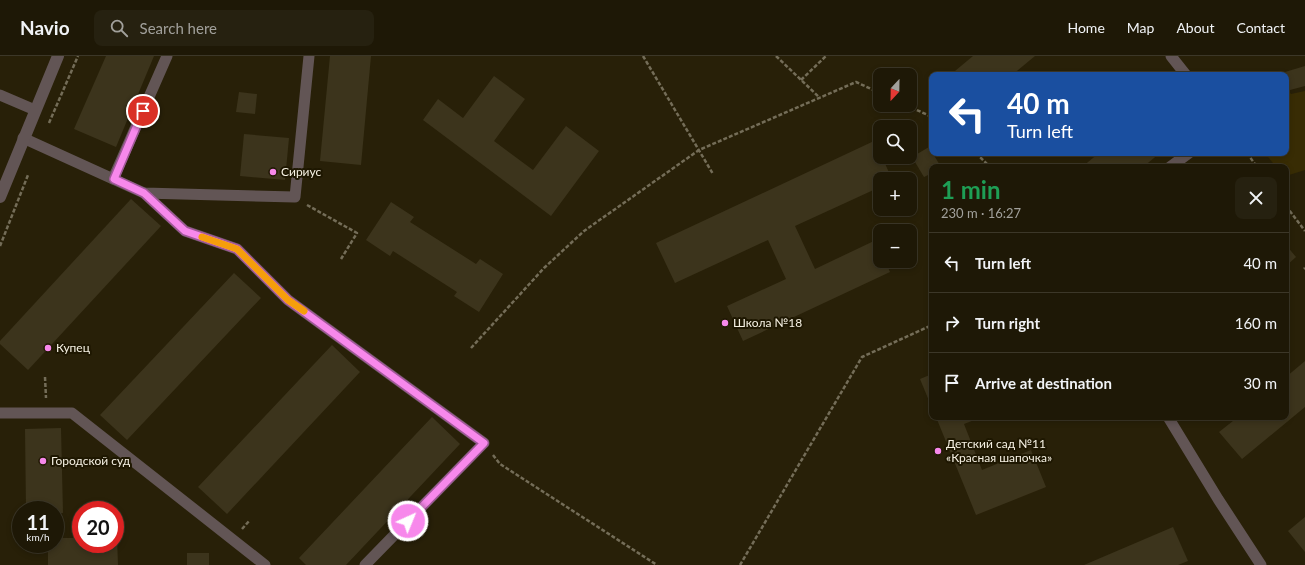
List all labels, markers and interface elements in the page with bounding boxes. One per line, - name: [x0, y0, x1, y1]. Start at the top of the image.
- search box: [94, 10, 374, 46]
- text: Navio: [20, 16, 70, 39]
- icon: search: [108, 17, 130, 39]
- text: Search here: [140, 19, 217, 37]
- text: Home: [1067, 19, 1105, 36]
- text: Map: [1127, 19, 1154, 36]
- text: About: [1176, 19, 1214, 36]
- text: Contact: [1236, 19, 1285, 36]
- north arrow: [873, 68, 917, 112]
- map controls: [873, 68, 917, 268]
- text: 40 m: [1007, 86, 1070, 120]
- icon: left: [941, 88, 993, 140]
- pin: [126, 94, 160, 128]
- icon: arrive: [132, 100, 154, 122]
- button: search: [873, 120, 917, 164]
- text: Turn left: [1007, 120, 1073, 142]
- place label: Сириус: [281, 164, 322, 179]
- marker: Сириус: [268, 167, 278, 177]
- button: +: [873, 172, 917, 216]
- text: 1 min: [941, 175, 1001, 204]
- button: close: [1235, 177, 1277, 219]
- text: 230 m · 16:27: [941, 205, 1021, 221]
- button: −: [873, 224, 917, 268]
- icon: left: [941, 252, 963, 274]
- text: Turn left: [975, 254, 1031, 272]
- text: 40 m: [1243, 254, 1277, 272]
- icon: right: [941, 312, 963, 334]
- text: Turn right: [975, 314, 1040, 332]
- text: 160 m: [1235, 314, 1277, 332]
- place label: Школа №18: [733, 315, 802, 330]
- marker: Школа №18: [720, 318, 730, 328]
- place label: Купец: [56, 340, 91, 355]
- marker: Купец: [43, 343, 53, 353]
- icon: arrive: [941, 372, 963, 394]
- text: Arrive at destination: [975, 374, 1112, 392]
- text: 30 m: [1243, 374, 1277, 392]
- place label: Детский сад №11 «Красная шапочка»: [946, 436, 1052, 465]
- marker: Детский сад №11 «Красная шапочка»: [933, 446, 943, 456]
- place label: Городской суд: [51, 453, 131, 468]
- marker: Городской суд: [38, 456, 48, 466]
- position arrow: [387, 500, 429, 542]
- speed limit sign: 20: [72, 501, 124, 553]
- text: 11: [26, 510, 50, 534]
- text: km/h: [26, 531, 50, 543]

